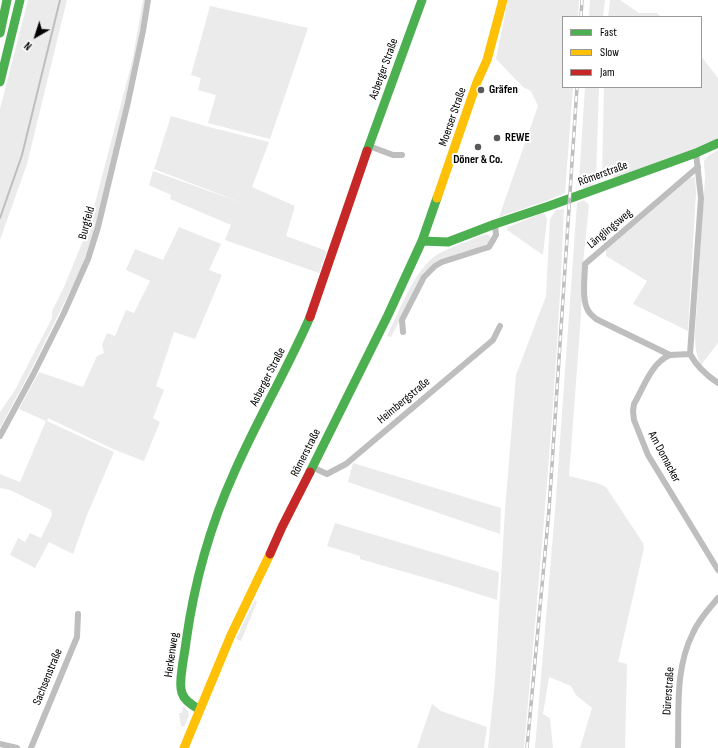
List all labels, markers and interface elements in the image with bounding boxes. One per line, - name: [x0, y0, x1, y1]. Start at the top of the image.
- north arrow: [16, 16, 56, 56]
- legend: [562, 16, 702, 88]
- text: Fast: [600, 25, 617, 40]
- street label: Asberger Straße: [366, 37, 402, 101]
- text: N: [22, 39, 35, 53]
- text: Slow: [600, 45, 619, 60]
- text: Jam: [600, 65, 615, 80]
- place label: Gräfen: [489, 83, 518, 97]
- marker: Gräfen: [476, 85, 486, 95]
- street label: Moerser Straße: [436, 86, 470, 148]
- place label: REWE: [505, 131, 530, 145]
- marker: REWE: [492, 133, 502, 143]
- marker: Döner & Co.: [473, 142, 483, 152]
- place label: Döner & Co.: [453, 153, 503, 167]
- street label: Römerstraße: [576, 158, 630, 190]
- street label: Burgfeld: [76, 205, 98, 241]
- street label: Länglingsweg: [585, 206, 635, 252]
- street label: Asberger Straße: [247, 345, 289, 409]
- street label: Heimbergstraße: [375, 375, 433, 427]
- street label: Römerstraße: [288, 427, 324, 479]
- street label: Am Domacker: [645, 429, 683, 485]
- street label: Herkenweg: [162, 632, 182, 678]
- street label: Sachsenstraße: [30, 647, 66, 707]
- street label: Dürerstraße: [660, 667, 678, 715]

